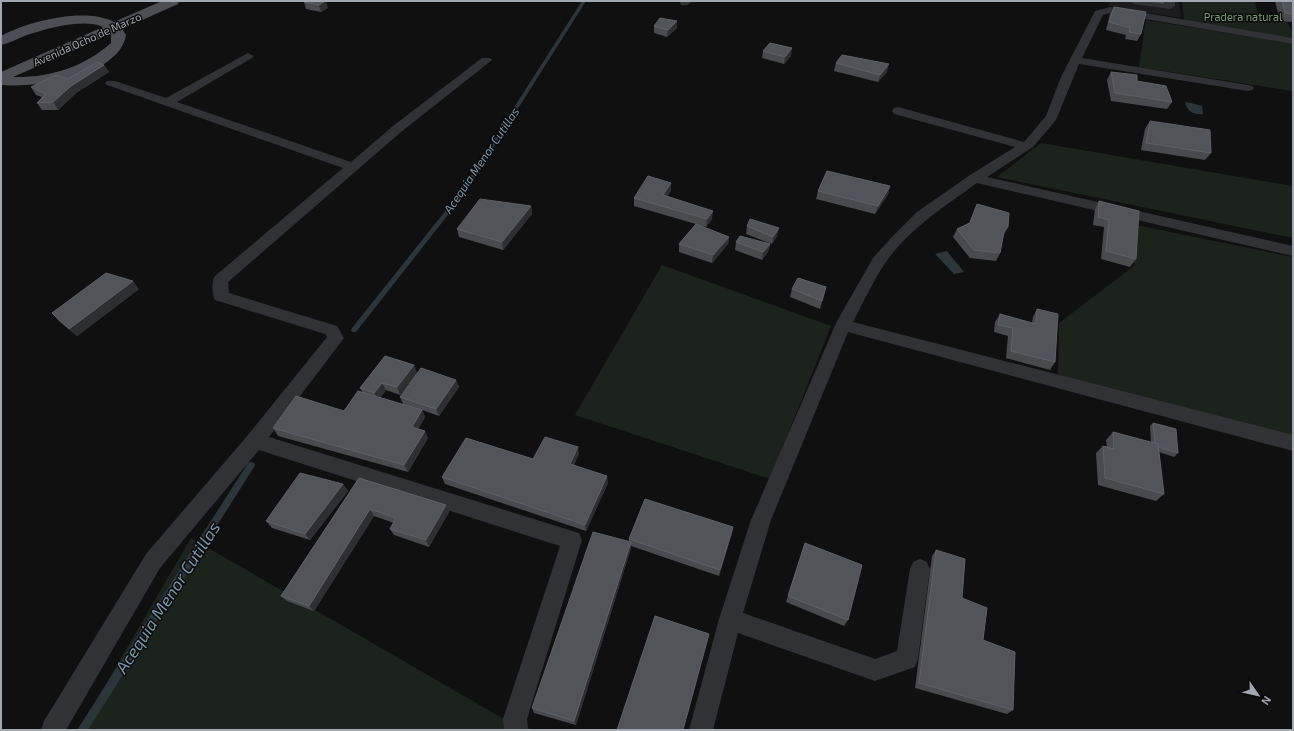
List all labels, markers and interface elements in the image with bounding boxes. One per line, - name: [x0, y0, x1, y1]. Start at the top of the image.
- street label: Avenida Ocho de Marzo: [31, 9, 143, 69]
- park label: Pradera natural: [1204, 10, 1283, 23]
- water label: Acequia Menor Cutillas: [440, 104, 522, 216]
- water label: Acequia Menor Cutillas: [110, 517, 224, 678]
- north arrow: [1238, 675, 1278, 715]
- text: N: [1259, 694, 1274, 708]

